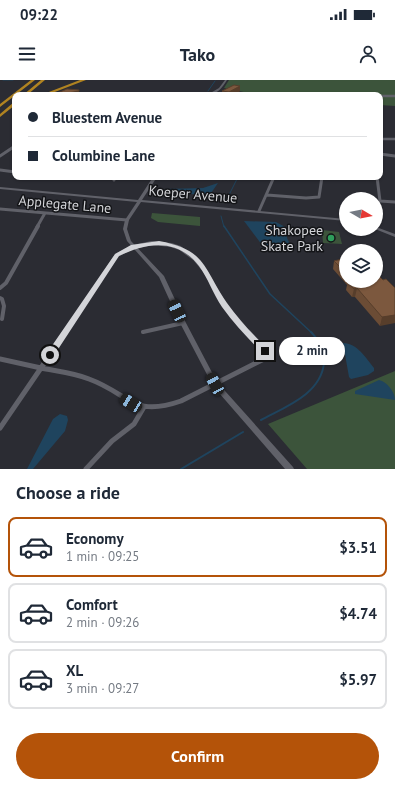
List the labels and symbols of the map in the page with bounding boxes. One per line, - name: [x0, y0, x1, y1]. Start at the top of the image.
- street label: Koeper Avenue: [148, 181, 238, 207]
- street label: Applegate Lane: [18, 191, 112, 217]
- north arrow: [339, 192, 383, 236]
- place label: Shakopee Skate Park: [261, 221, 323, 255]
- marker: Shakopee Skate Park: [326, 233, 336, 243]
- car: [166, 298, 188, 324]
- callout: 2 min: [279, 337, 345, 365]
- route end: [256, 342, 274, 360]
- route start: [41, 346, 59, 364]
- car: [204, 371, 226, 397]
- car: [118, 392, 144, 414]

